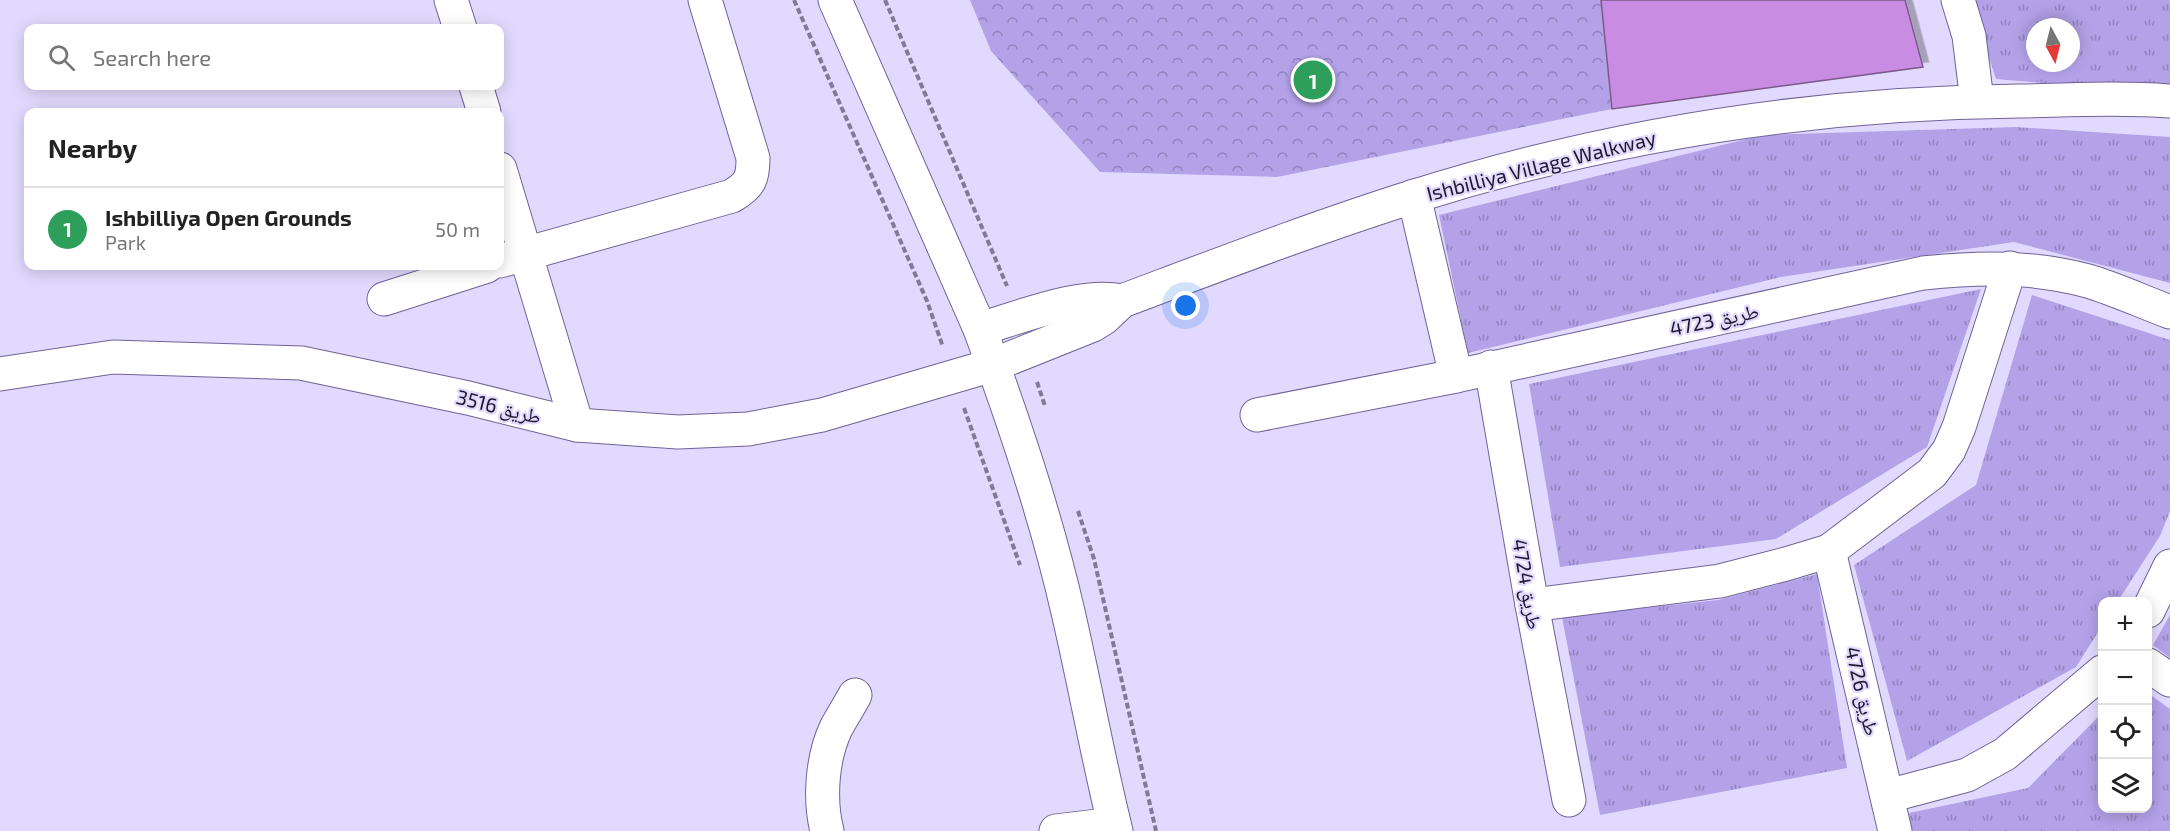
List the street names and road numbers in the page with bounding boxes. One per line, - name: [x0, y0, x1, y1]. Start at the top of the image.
- street label: Ishbilliya Village Walkway: [1424, 125, 1659, 205]
- street label: طريق 4723: [1667, 298, 1761, 341]
- street label: طريق 3516: [454, 384, 544, 429]
- street label: طريق 4724: [1507, 537, 1548, 631]
- street label: طريق 4726: [1840, 644, 1885, 738]

